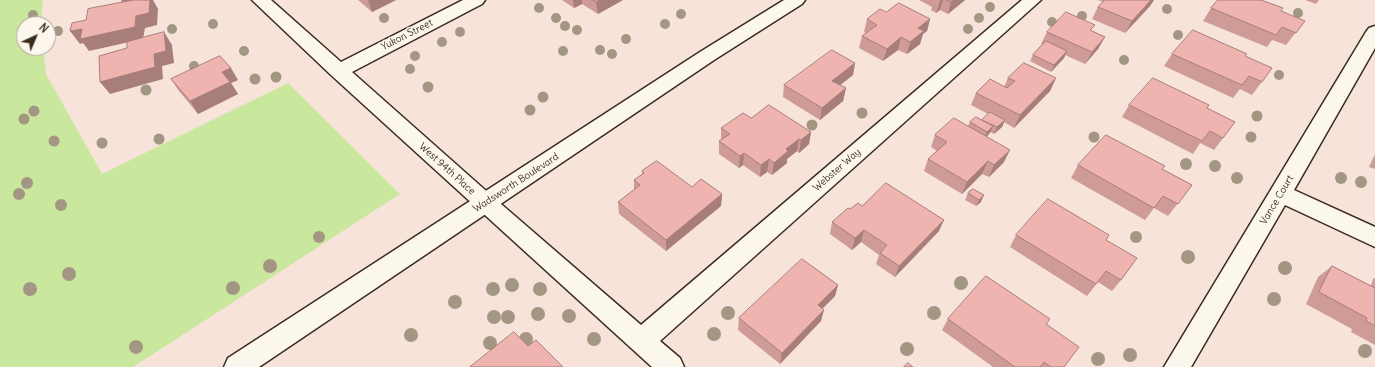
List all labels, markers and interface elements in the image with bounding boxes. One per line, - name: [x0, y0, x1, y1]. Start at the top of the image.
- north arrow: [16, 16, 56, 56]
- street label: Yukon Street: [379, 17, 435, 53]
- text: N: [36, 20, 51, 36]
- street label: West 94th Place: [416, 141, 478, 197]
- street label: Webster Way: [811, 146, 863, 194]
- street label: Wadsworth Boulevard: [471, 151, 561, 215]
- street label: Vance Court: [1258, 173, 1296, 227]

